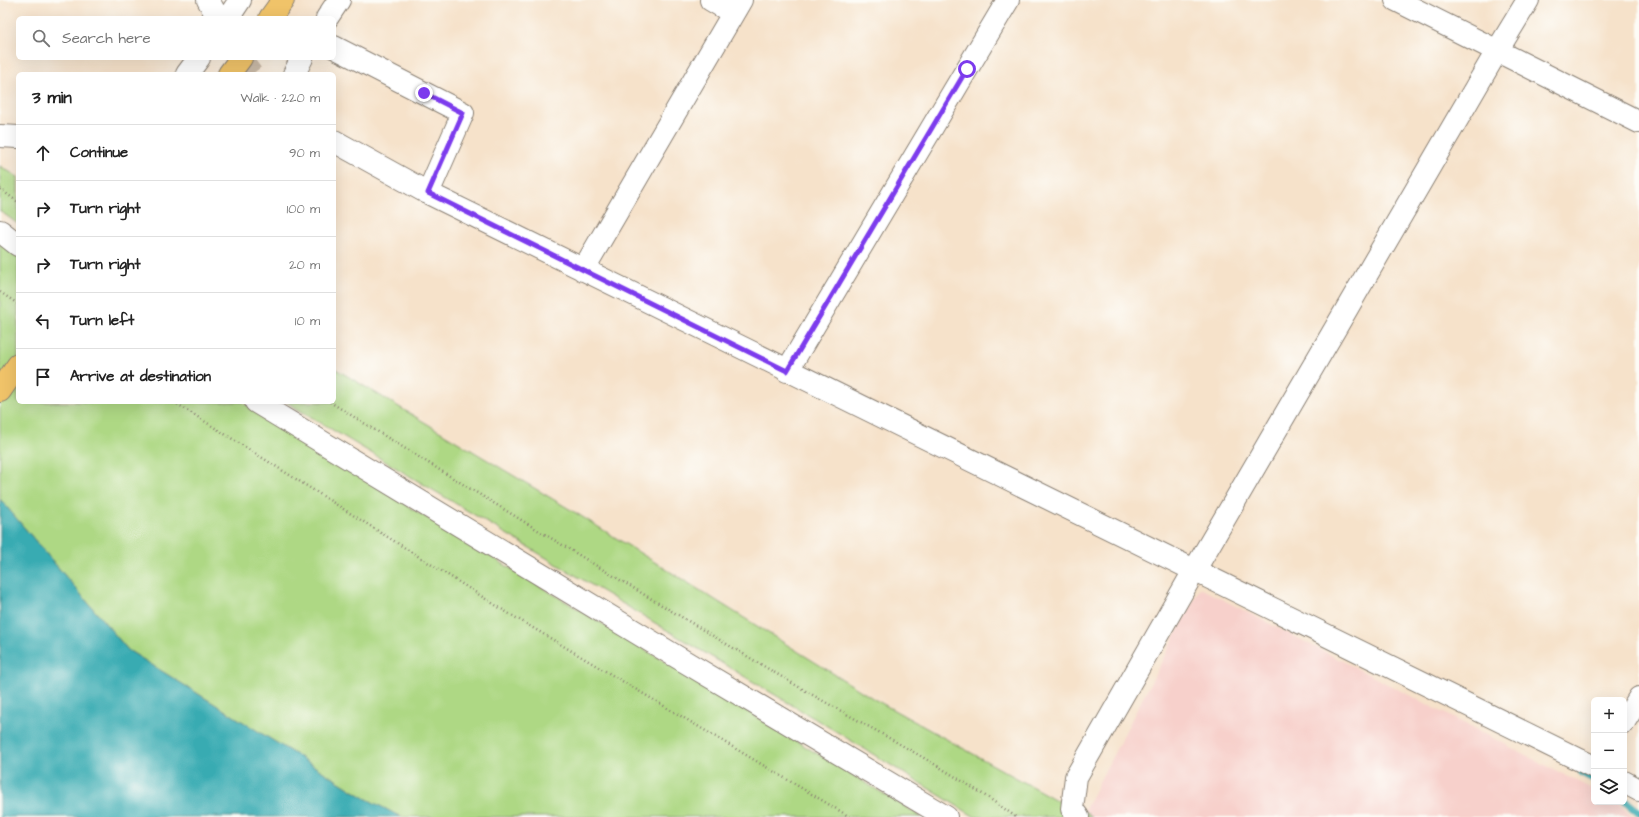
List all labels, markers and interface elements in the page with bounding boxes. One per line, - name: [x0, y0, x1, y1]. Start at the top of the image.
- search box: [16, 16, 336, 60]
- icon: search: [30, 27, 52, 49]
- text: Search here: [62, 28, 151, 49]
- route start: [958, 60, 976, 78]
- route end: [415, 84, 433, 102]
- text: 3 min: [32, 86, 72, 110]
- text: Walk · 220 m: [240, 89, 320, 107]
- icon: ahead: [32, 142, 54, 164]
- text: Continue: [70, 142, 128, 163]
- text: 90 m: [289, 144, 320, 162]
- icon: right: [32, 198, 54, 220]
- text: Turn right: [70, 198, 141, 219]
- text: 100 m: [287, 200, 320, 218]
- icon: right: [32, 254, 54, 276]
- text: Turn right: [70, 254, 141, 275]
- text: 20 m: [289, 256, 320, 274]
- icon: left: [32, 310, 54, 332]
- text: Turn left: [70, 310, 134, 331]
- text: 10 m: [295, 312, 320, 330]
- icon: arrive: [32, 366, 54, 388]
- text: Arrive at destination: [70, 366, 211, 387]
- map controls: [1591, 697, 1627, 805]
- button: +: [1591, 697, 1627, 733]
- button: −: [1591, 733, 1627, 769]
- button: layers: [1591, 769, 1627, 805]

